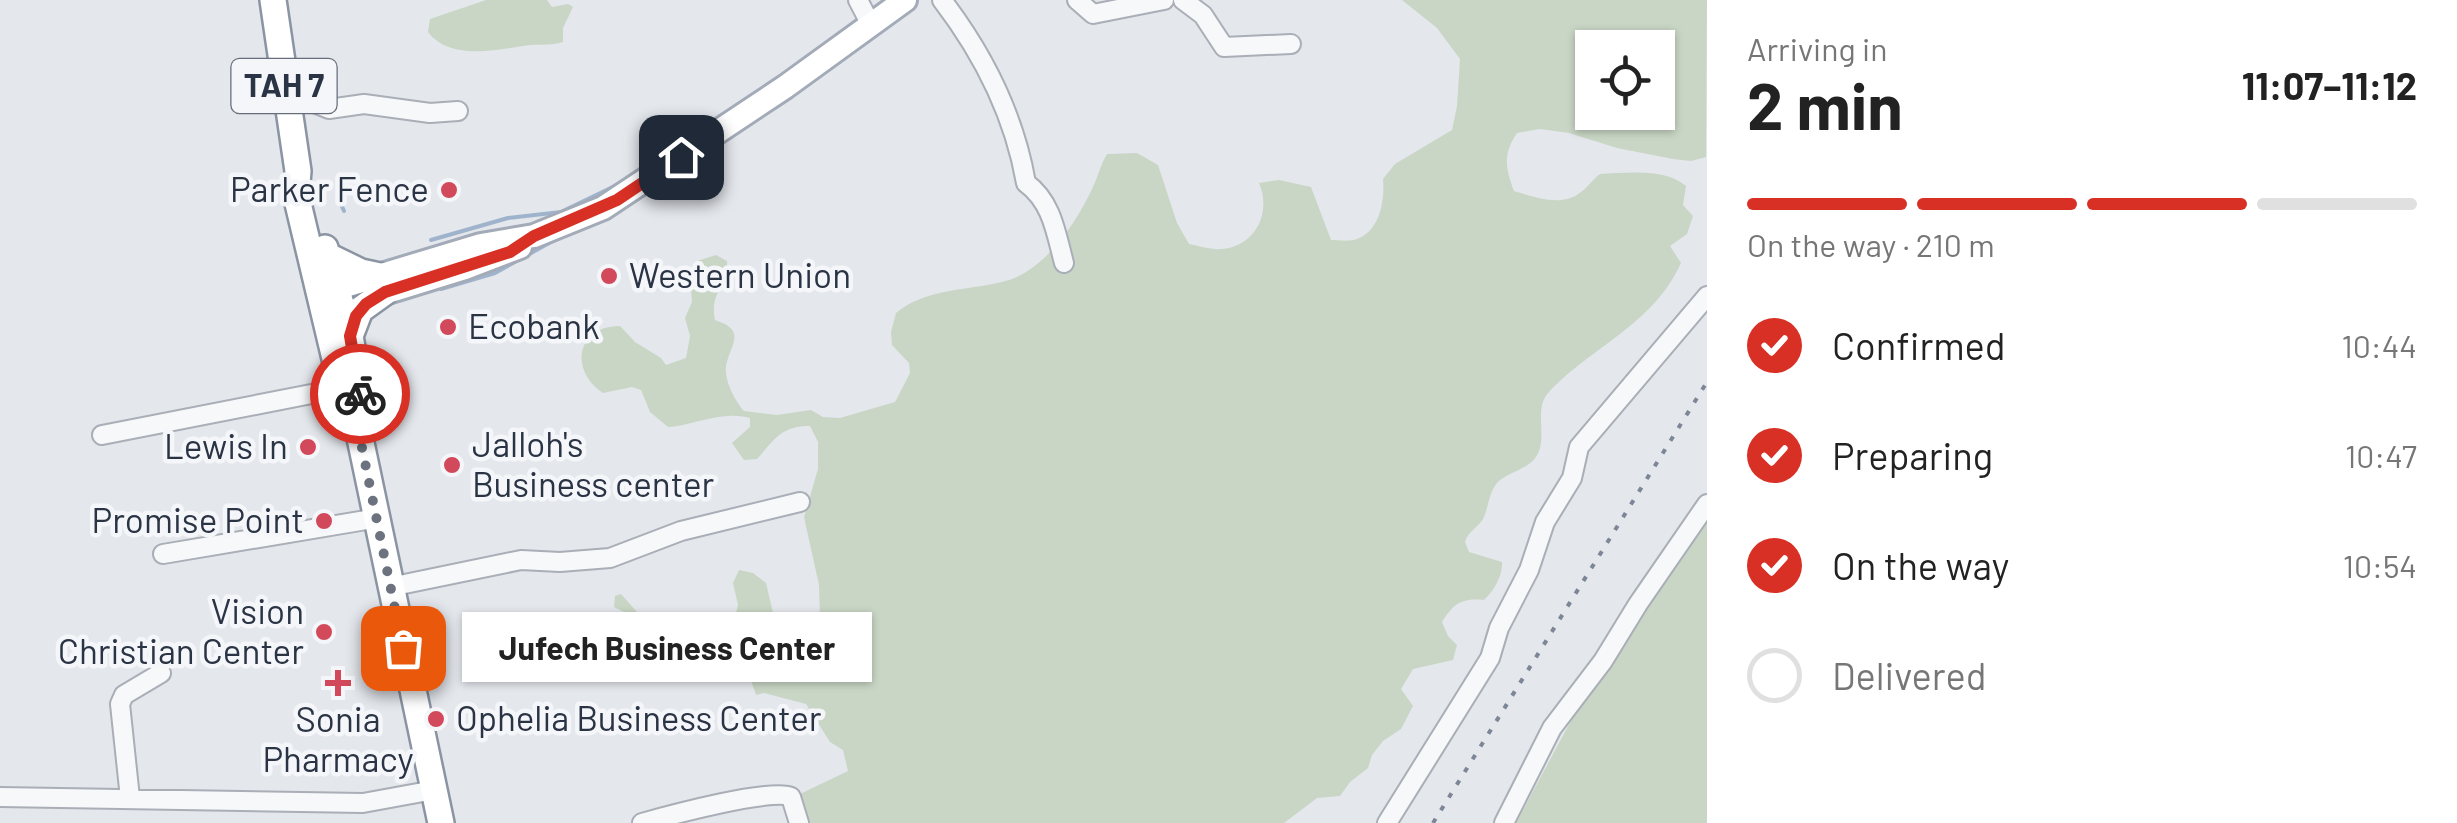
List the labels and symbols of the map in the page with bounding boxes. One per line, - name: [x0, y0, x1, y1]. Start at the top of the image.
- road number: TAH 7: [232, 59, 336, 113]
- pin: [639, 115, 724, 200]
- place label: Parker Fence: [230, 167, 429, 209]
- marker: Parker Fence: [438, 179, 460, 201]
- place label: Western Union: [629, 253, 851, 295]
- marker: Western Union: [598, 265, 620, 287]
- place label: Ecobank: [468, 304, 600, 346]
- marker: Ecobank: [437, 316, 459, 338]
- courier: [310, 344, 410, 444]
- place label: Jalloh's Business center: [472, 422, 715, 504]
- place label: Lewis In: [164, 424, 288, 466]
- marker: Lewis In: [297, 436, 319, 458]
- marker: Jalloh's Business center: [441, 454, 463, 476]
- place label: Promise Point: [92, 498, 304, 540]
- marker: Promise Point: [313, 510, 335, 532]
- place label: Vision Christian Center: [58, 589, 304, 671]
- pin: [361, 606, 446, 691]
- callout: Jufech Business Center: [463, 613, 873, 683]
- marker: Vision Christian Center: [313, 621, 335, 643]
- marker: Sonia Pharmacy: [327, 672, 349, 694]
- place label: Ophelia Business Center: [456, 696, 822, 738]
- place label: Sonia Pharmacy: [262, 697, 414, 779]
- marker: Ophelia Business Center: [425, 708, 447, 730]

